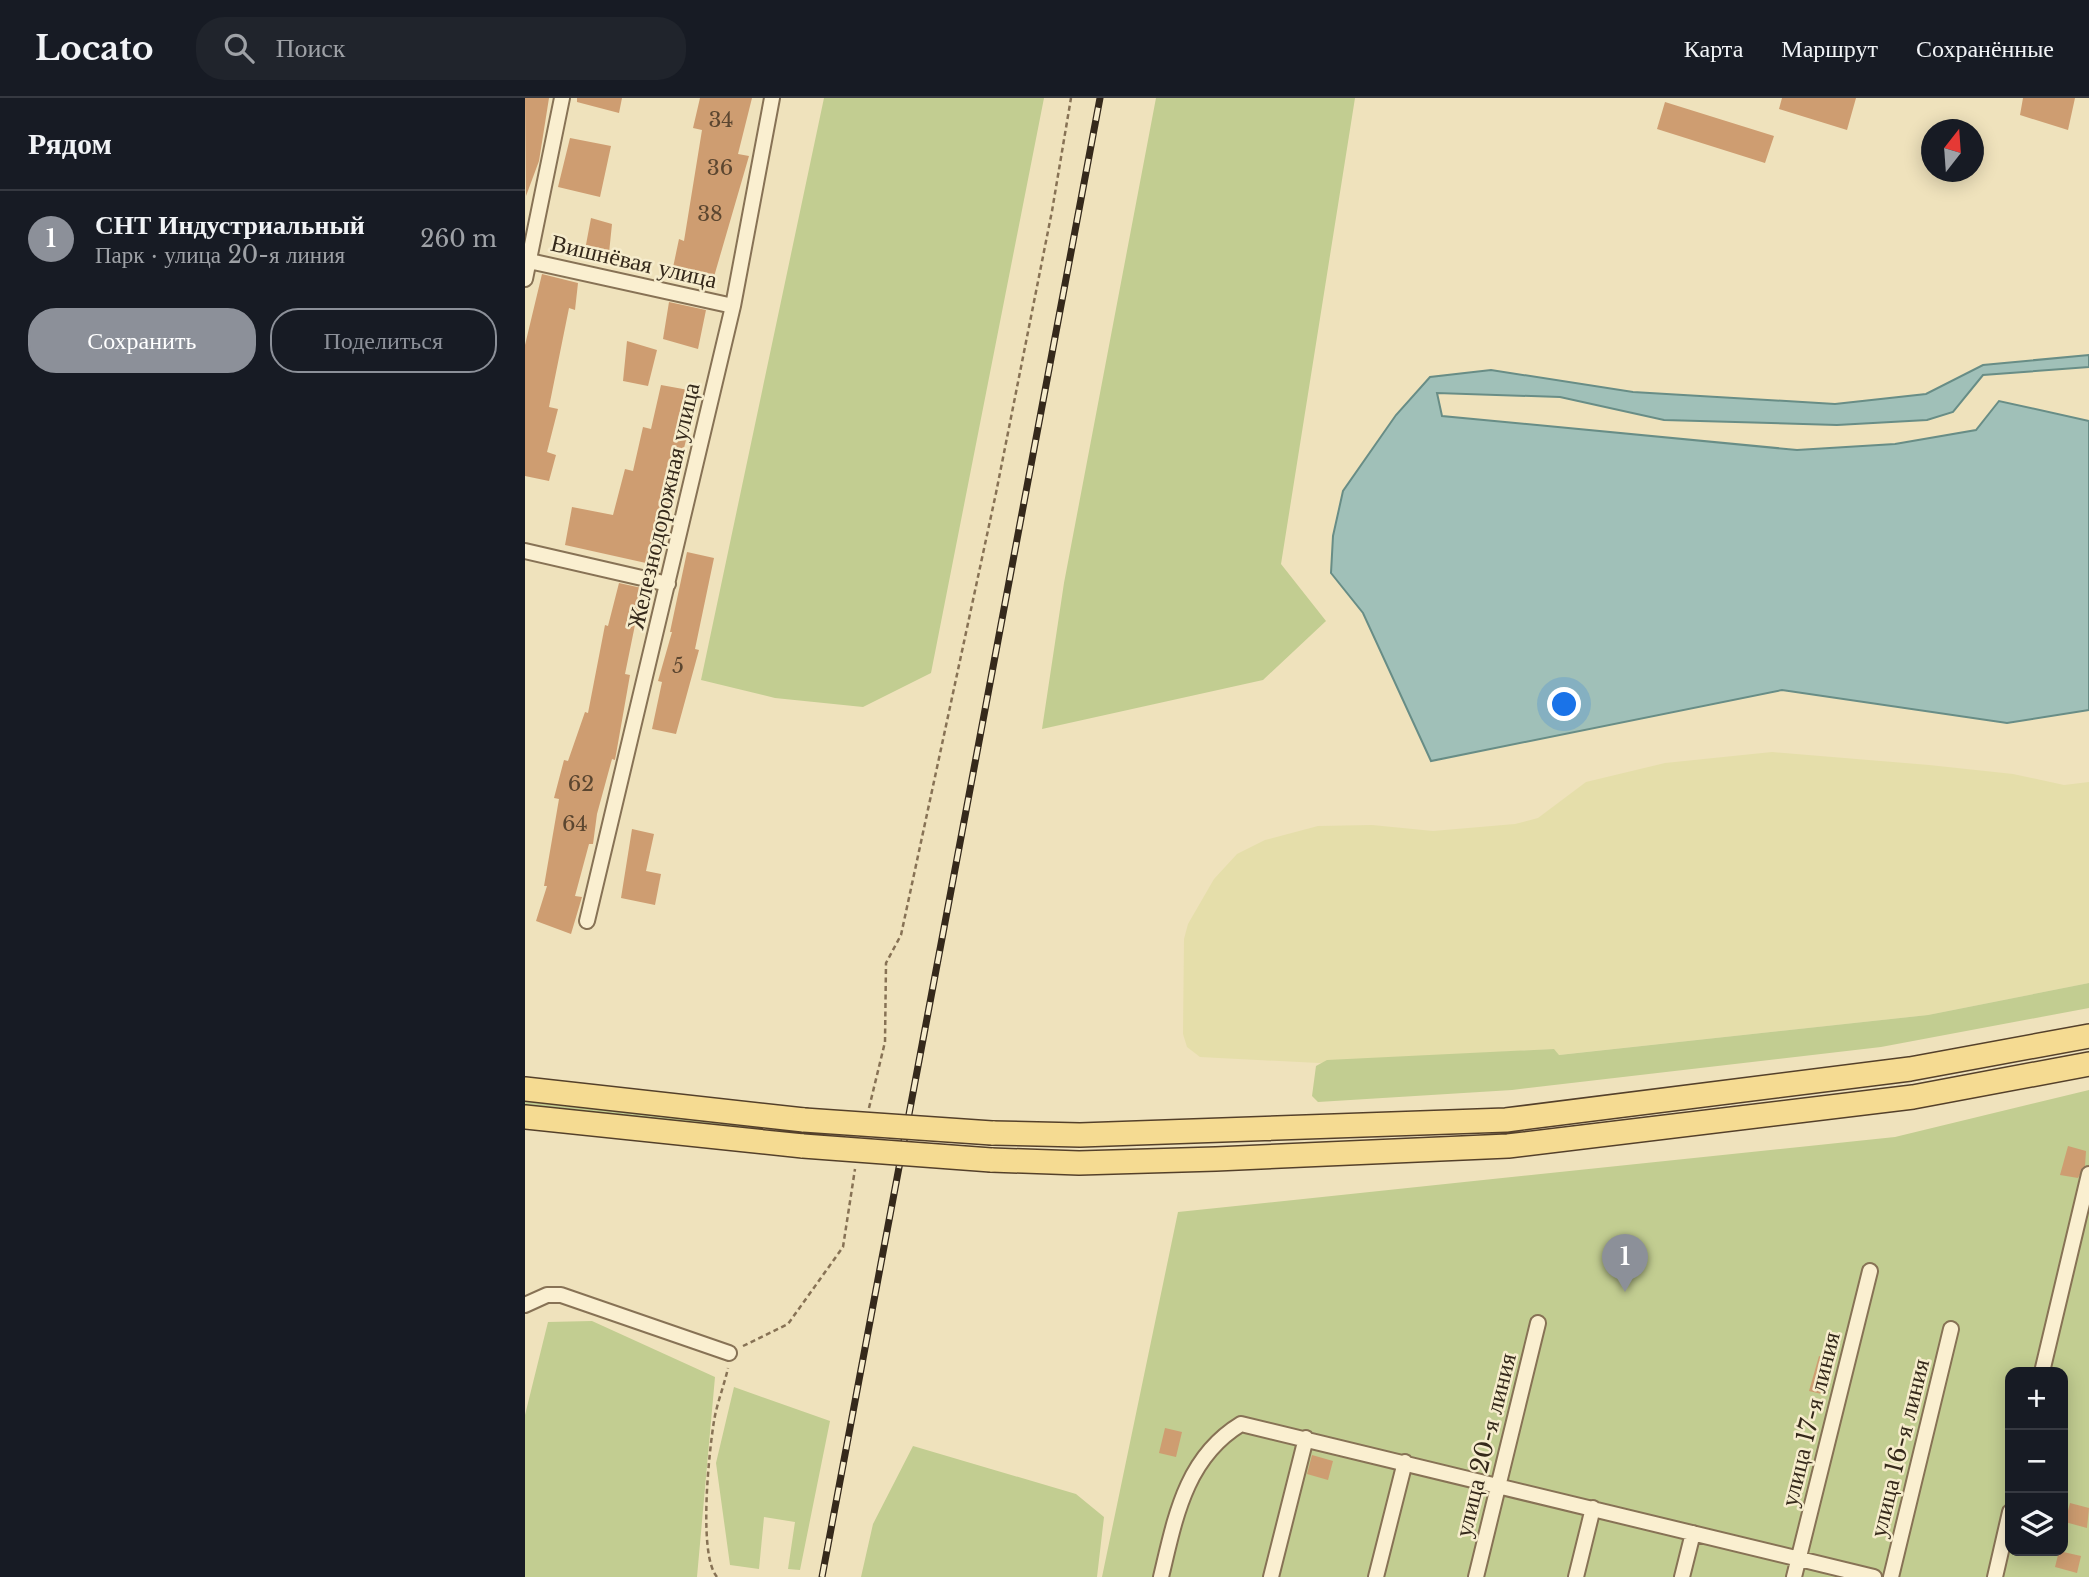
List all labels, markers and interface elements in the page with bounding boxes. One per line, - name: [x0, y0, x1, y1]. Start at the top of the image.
- search box: [196, 17, 686, 80]
- text: Locato: [35, 28, 154, 69]
- icon: search: [220, 29, 258, 67]
- text: Поиск: [276, 32, 346, 64]
- text: Карта: [1684, 34, 1743, 63]
- text: Маршрут: [1781, 34, 1878, 63]
- text: Сохранённые: [1916, 34, 2054, 63]
- house number: 34: [708, 107, 734, 133]
- north arrow: [1921, 119, 1984, 182]
- text: Рядом: [28, 125, 112, 162]
- house number: 36: [707, 155, 733, 181]
- house number: 38: [697, 201, 723, 227]
- text: СНТ Индустриальный: [95, 209, 365, 241]
- text: 1: [46, 225, 56, 253]
- text: 260 m: [420, 225, 497, 253]
- street label: Вишнёвая улица: [548, 228, 720, 294]
- text: Парк · улица 20-я линия: [95, 241, 345, 269]
- button: Сохранить: [28, 308, 256, 373]
- button: Поделиться: [270, 308, 497, 373]
- street label: Железнодорожная улица: [620, 379, 706, 632]
- house number: 5: [672, 653, 684, 679]
- your location: [1547, 687, 1581, 721]
- house number: 62: [568, 771, 594, 797]
- house number: 64: [562, 811, 588, 837]
- pin: 1: [1602, 1234, 1648, 1292]
- street label: улица 17-я линия: [1774, 1329, 1846, 1509]
- street label: улица 20-я линия: [1448, 1350, 1522, 1540]
- street label: улица 16-я линия: [1863, 1356, 1935, 1540]
- map controls: [2005, 1367, 2068, 1556]
- button: +: [2005, 1367, 2068, 1430]
- button: −: [2005, 1430, 2068, 1493]
- button: layers: [2005, 1493, 2068, 1556]

